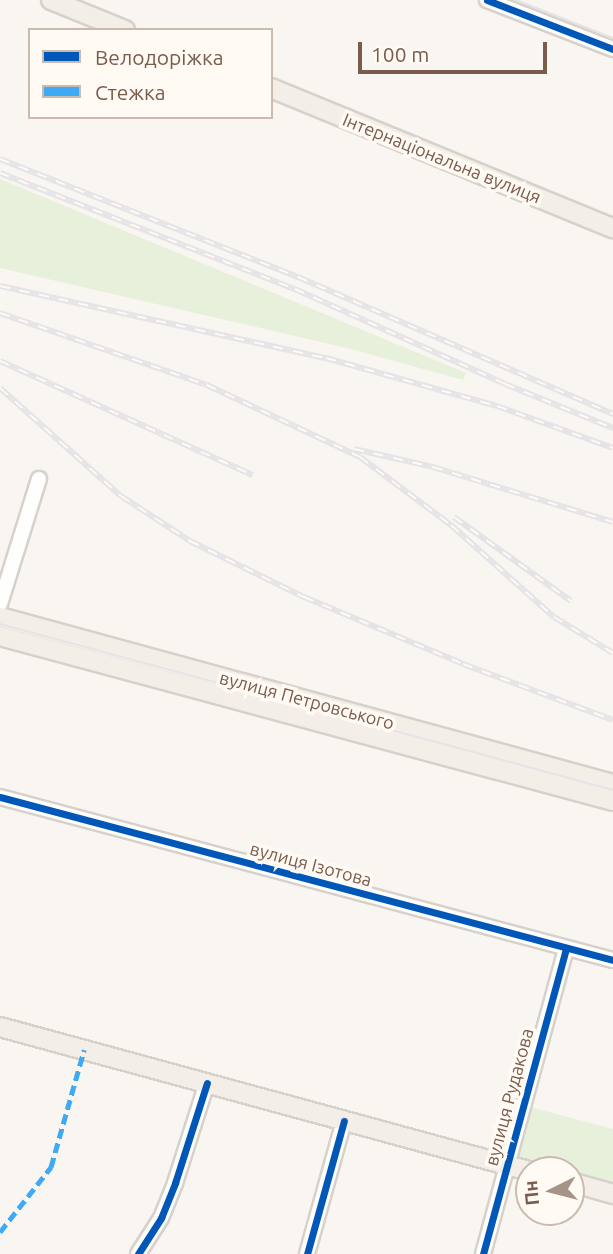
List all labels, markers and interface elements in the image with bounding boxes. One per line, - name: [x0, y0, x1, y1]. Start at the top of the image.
- legend: [28, 28, 273, 119]
- scale bar: [361, 28, 550, 72]
- text: 100 m: [371, 42, 429, 66]
- text: Велодоріжка: [95, 45, 224, 69]
- text: Стежка: [95, 80, 166, 104]
- street label: Інтернаціональна вулиця: [340, 108, 544, 208]
- street label: вулиця Петровського: [217, 666, 397, 734]
- street label: вулиця Ізотова: [248, 837, 374, 891]
- street label: вулиця Рудакова: [480, 1026, 538, 1168]
- north arrow: [515, 1156, 585, 1226]
- text: Пн: [519, 1179, 543, 1207]

